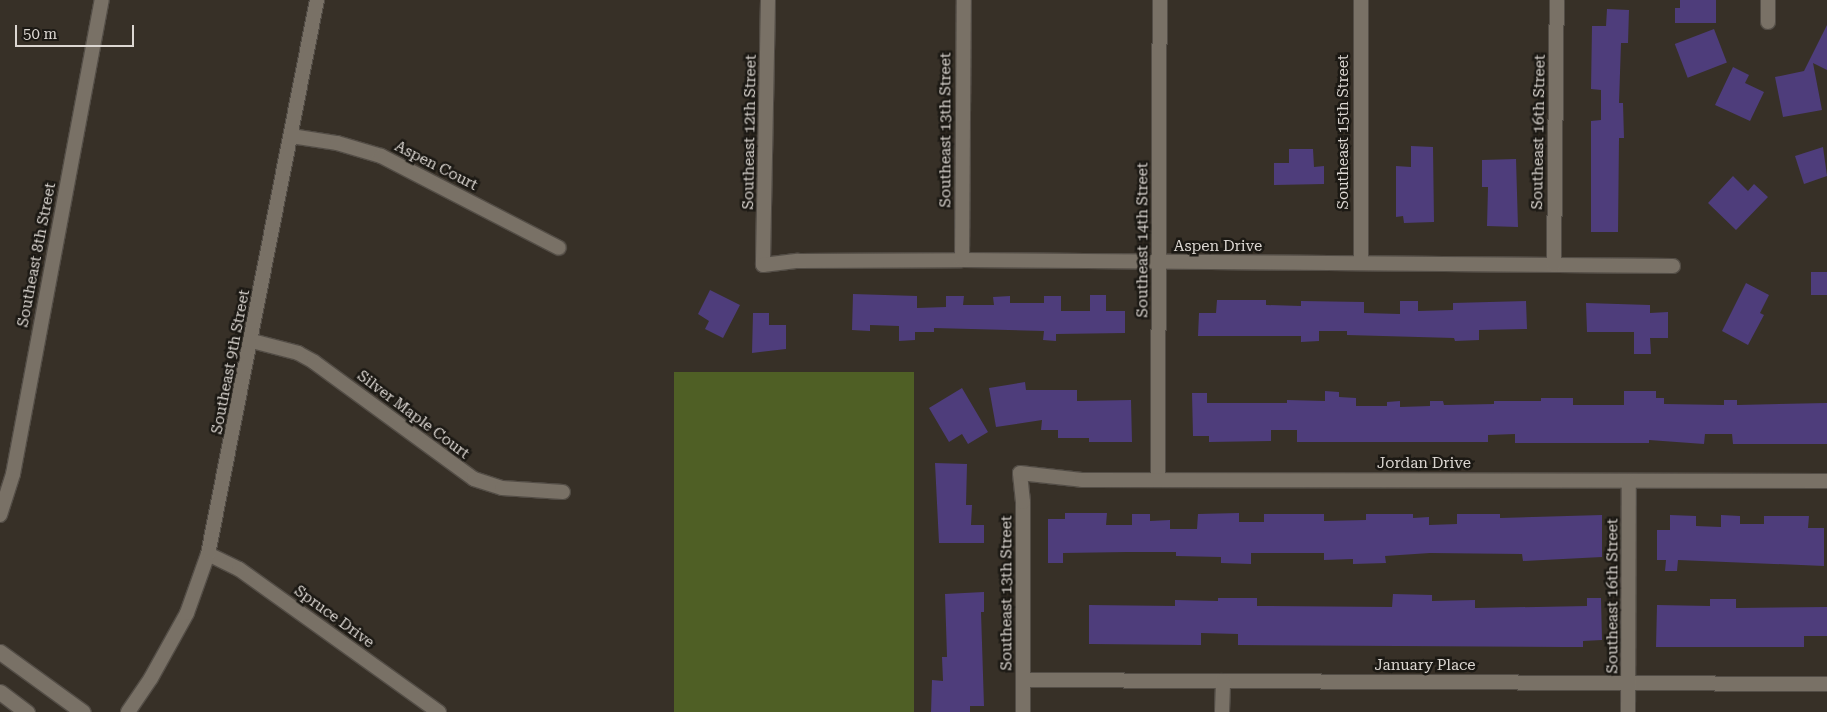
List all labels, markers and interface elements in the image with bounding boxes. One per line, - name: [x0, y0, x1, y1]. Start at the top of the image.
- scale bar: [18, 15, 136, 47]
- text: 50 m: [23, 25, 57, 43]
- street label: Southeast 13th Street: [937, 52, 955, 208]
- street label: Southeast 12th Street: [740, 54, 760, 210]
- street label: Southeast 15th Street: [1335, 54, 1353, 210]
- street label: Southeast 16th Street: [1529, 54, 1549, 210]
- street label: Aspen Court: [392, 137, 480, 195]
- street label: Southeast 14th Street: [1134, 162, 1152, 318]
- street label: Southeast 8th Street: [14, 181, 60, 329]
- street label: Aspen Drive: [1174, 238, 1262, 256]
- street label: Southeast 9th Street: [208, 288, 254, 436]
- street label: Silver Maple Court: [353, 367, 473, 463]
- street label: Jordan Drive: [1377, 455, 1471, 473]
- street label: Southeast 13th Street: [998, 515, 1016, 671]
- street label: Southeast 16th Street: [1604, 518, 1622, 674]
- street label: Spruce Drive: [291, 582, 377, 652]
- street label: January Place: [1374, 657, 1476, 675]

